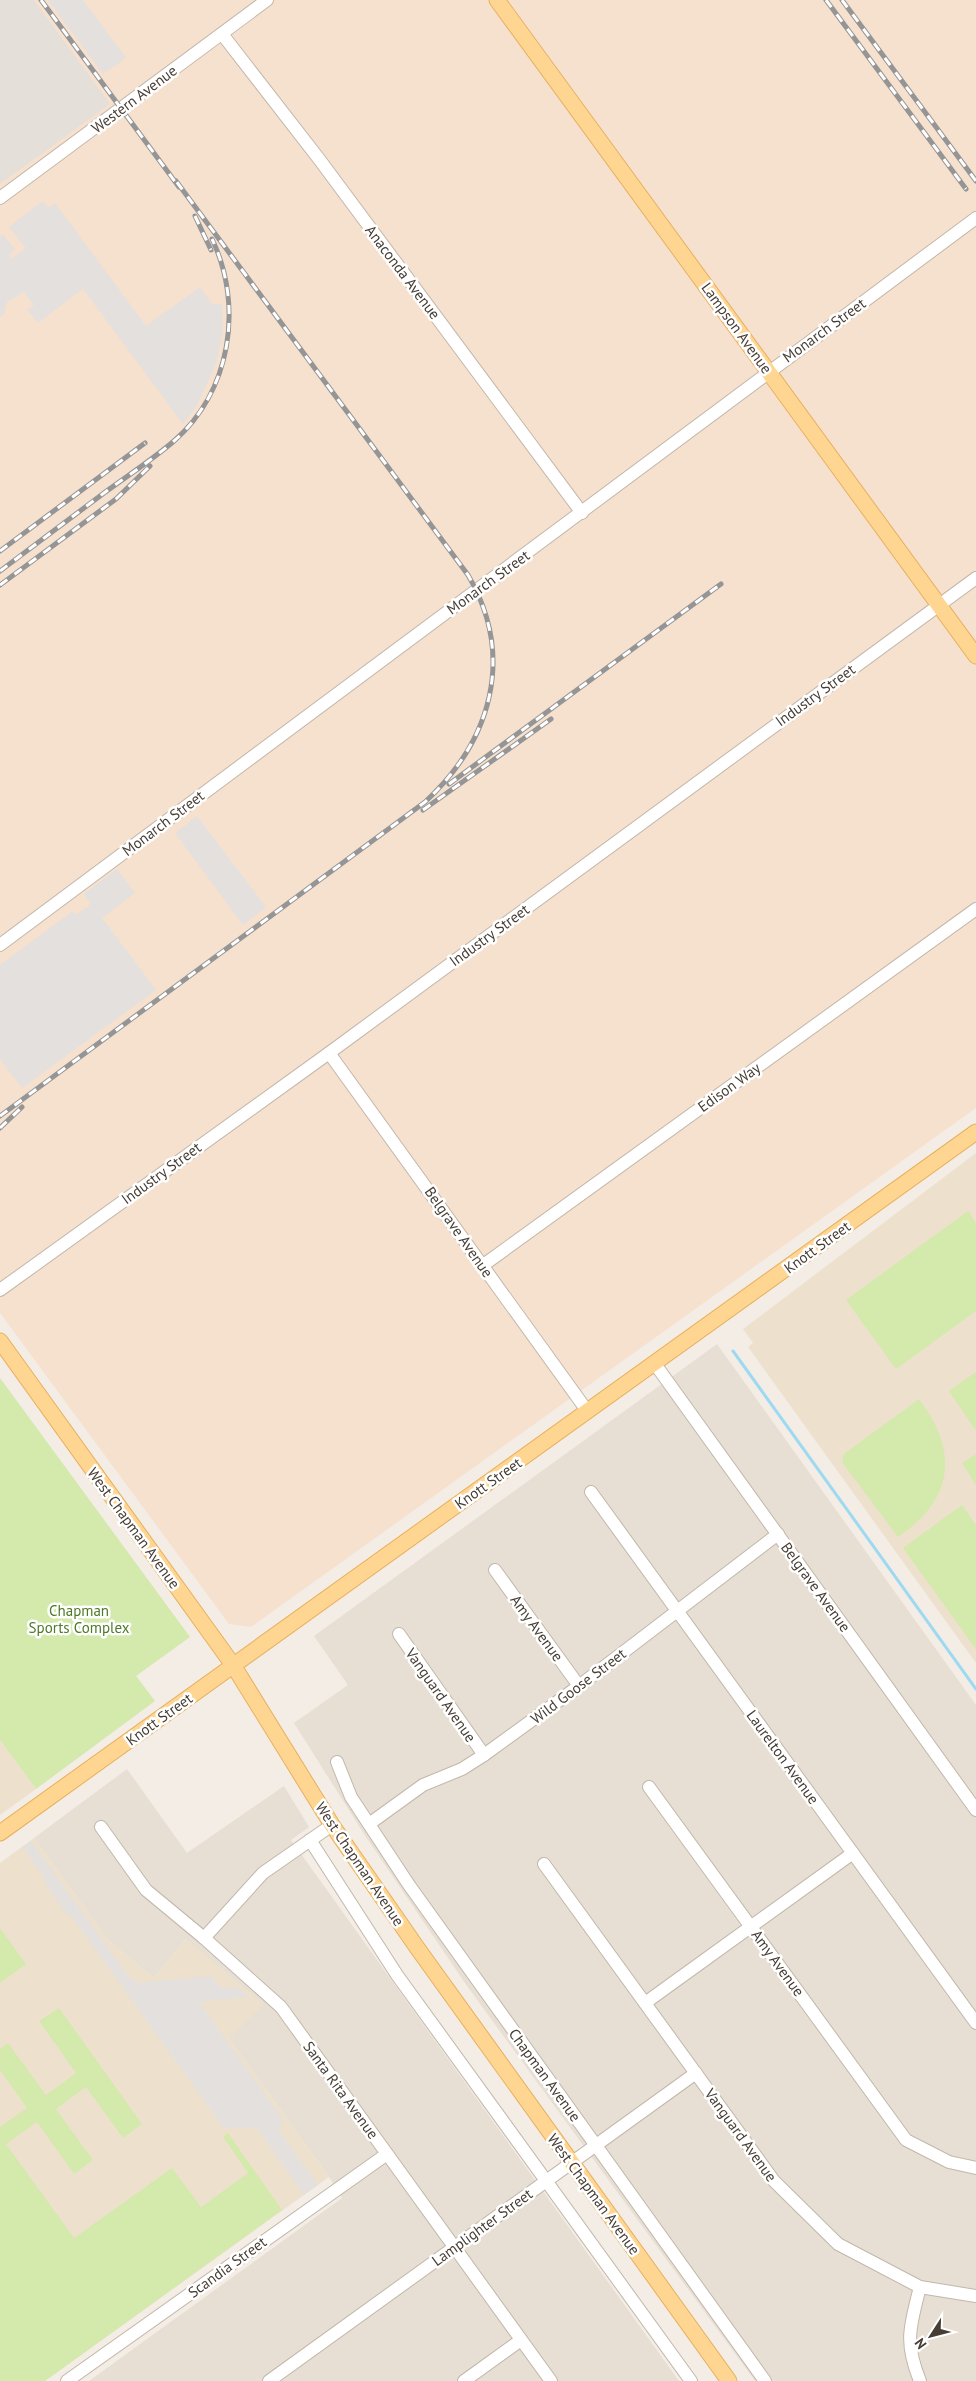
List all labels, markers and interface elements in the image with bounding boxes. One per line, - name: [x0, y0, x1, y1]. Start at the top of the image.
- street label: Western Avenue: [88, 61, 180, 137]
- street label: Anaconda Avenue: [361, 221, 445, 323]
- street label: Lampson Avenue: [698, 279, 776, 377]
- street label: Monarch Street: [779, 294, 869, 366]
- street label: Monarch Street: [443, 546, 533, 618]
- street label: Industry Street: [771, 660, 859, 730]
- street label: Monarch Street: [118, 786, 208, 860]
- street label: Industry Street: [445, 900, 533, 970]
- street label: Edison Way: [694, 1058, 764, 1116]
- street label: Industry Street: [117, 1138, 205, 1208]
- street label: Belgrave Avenue: [421, 1183, 497, 1281]
- street label: Knott Street: [780, 1217, 854, 1277]
- street label: Knott Street: [451, 1453, 525, 1513]
- street label: West Chapman Avenue: [84, 1464, 184, 1592]
- street label: Belgrave Avenue: [777, 1538, 855, 1636]
- street label: Amy Avenue: [506, 1591, 568, 1665]
- park label: Chapman Sports Complex: [29, 1601, 130, 1637]
- street label: Vanguard Avenue: [401, 1643, 480, 1746]
- street label: Wild Goose Street: [527, 1644, 629, 1728]
- street label: Knott Street: [122, 1689, 196, 1749]
- street label: Laurelton Avenue: [743, 1706, 823, 1808]
- street label: West Chapman Avenue: [311, 1798, 409, 1930]
- street label: Amy Avenue: [747, 1926, 809, 2000]
- street label: Chapman Avenue: [505, 2025, 585, 2125]
- street label: Santa Rita Avenue: [299, 2037, 383, 2143]
- street label: Vanguard Avenue: [700, 2084, 781, 2185]
- street label: West Chapman Avenue: [544, 2130, 644, 2258]
- street label: Lamplighter Street: [428, 2184, 536, 2270]
- street label: Scandia Street: [184, 2232, 270, 2302]
- north arrow: [906, 2311, 956, 2361]
- text: N: [910, 2335, 930, 2353]

